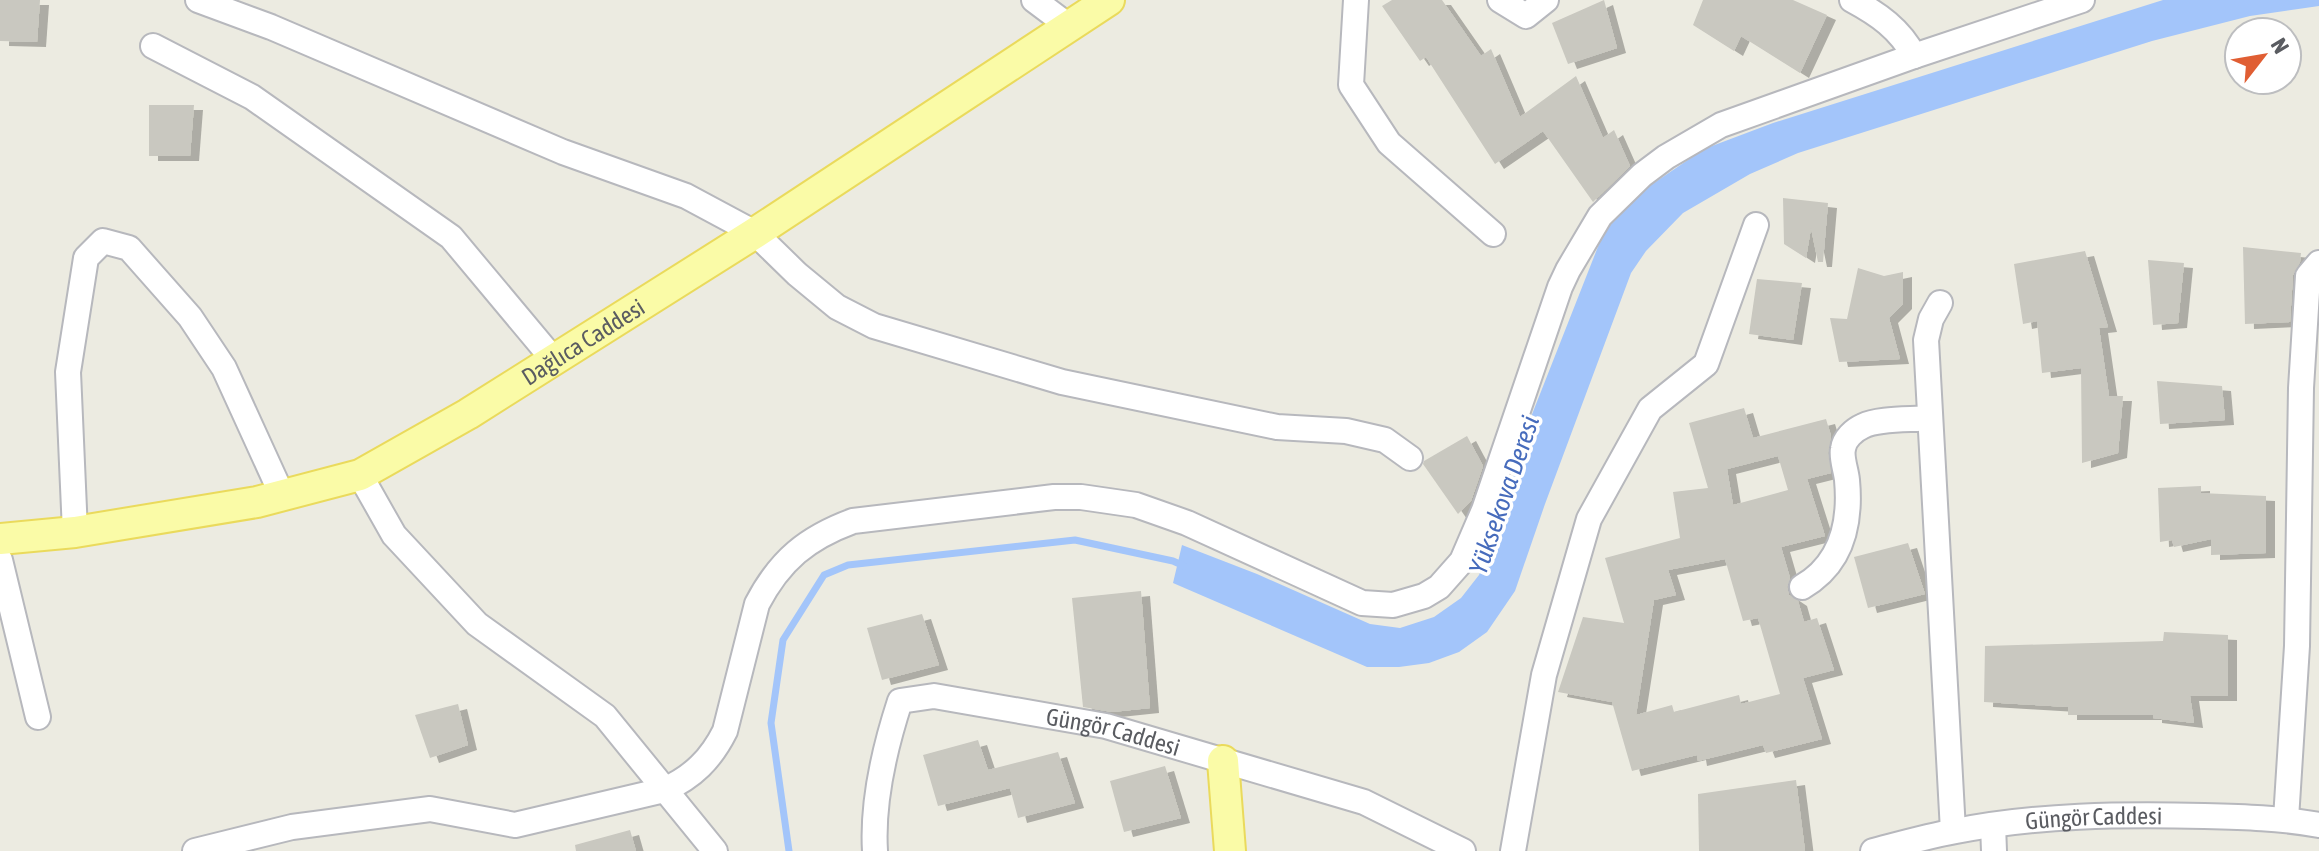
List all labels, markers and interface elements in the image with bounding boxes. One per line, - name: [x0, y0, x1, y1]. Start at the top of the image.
- north arrow: [2223, 16, 2303, 96]
- text: N: [2266, 33, 2295, 58]
- street label: Dağlıca Caddesi: [516, 293, 649, 390]
- water label: Yüksekova Deresi: [1463, 412, 1545, 578]
- street label: Güngör Caddesi: [1044, 702, 1183, 761]
- street label: Güngör Caddesi: [2024, 802, 2162, 834]

